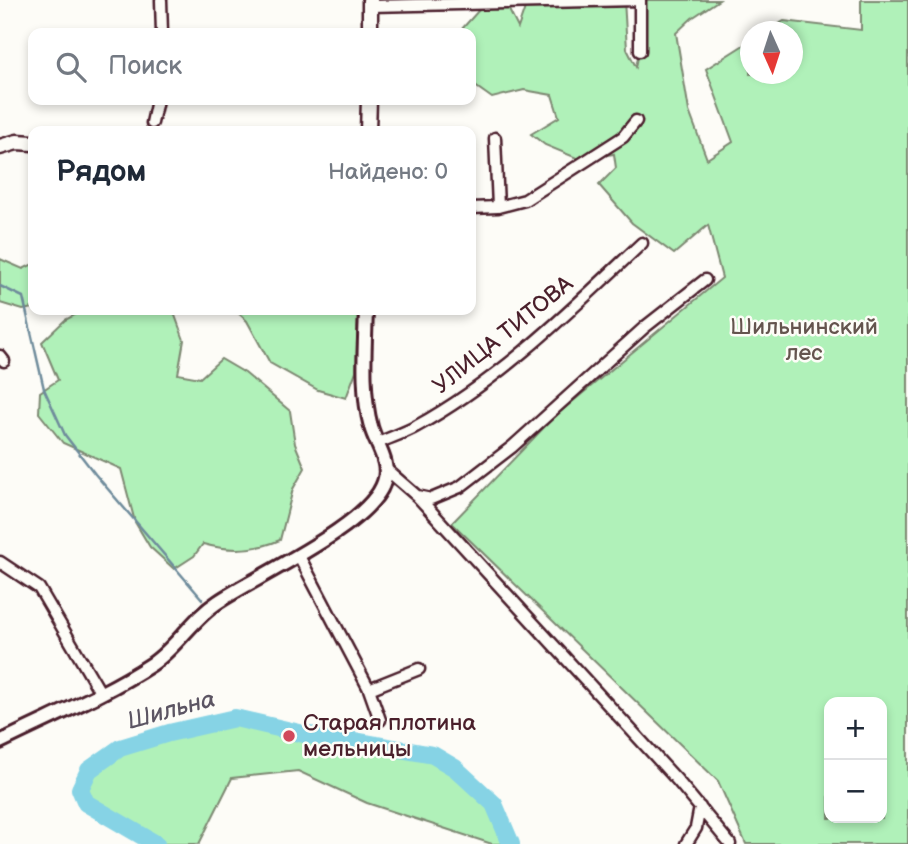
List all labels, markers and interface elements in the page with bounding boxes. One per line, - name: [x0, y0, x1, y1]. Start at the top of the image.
- north arrow: [740, 21, 803, 84]
- search box: [28, 28, 476, 105]
- icon: search: [52, 48, 90, 86]
- text: Поиск: [108, 51, 182, 82]
- text: Рядом: [56, 154, 146, 190]
- text: Найдено: 0: [328, 158, 448, 186]
- street label: УЛИЦА ТИТОВА: [427, 270, 579, 400]
- park label: Шильнинский лес: [730, 313, 878, 367]
- water label: Шильна: [124, 684, 218, 736]
- map controls: [824, 697, 887, 823]
- button: +: [824, 697, 887, 760]
- place label: Старая плотина мельницы: [303, 709, 476, 763]
- marker: Старая плотина мельницы: [281, 728, 297, 744]
- button: −: [824, 760, 887, 823]

